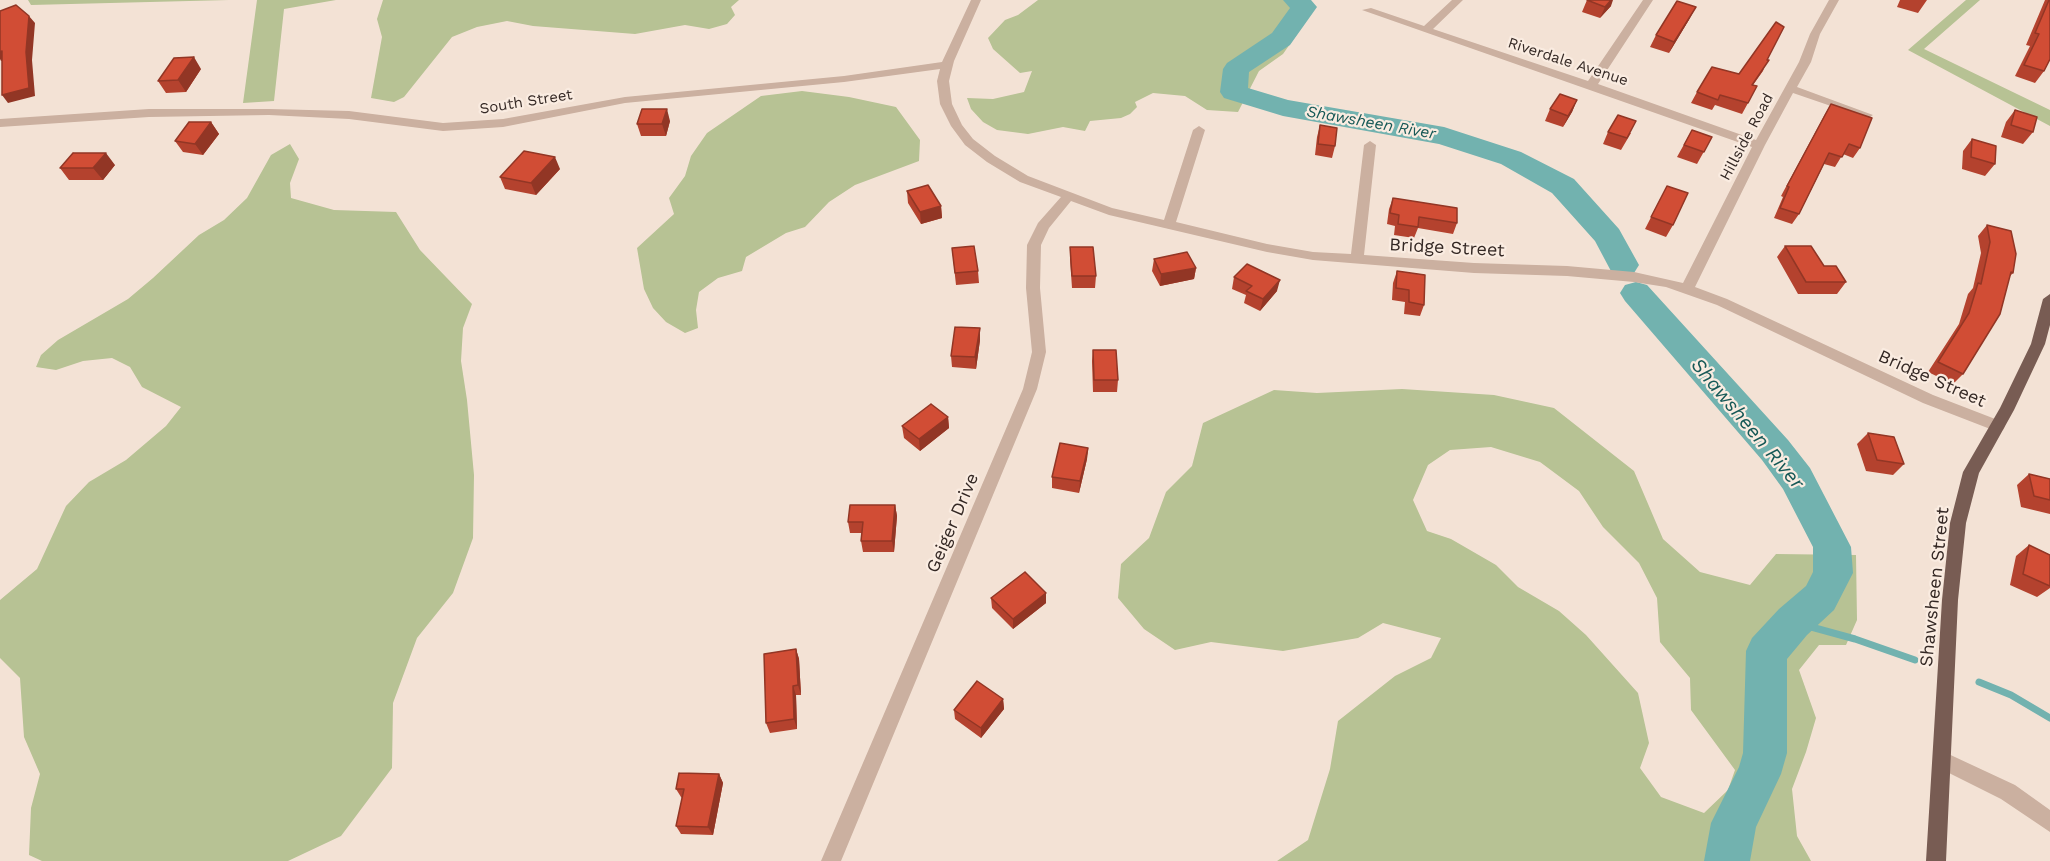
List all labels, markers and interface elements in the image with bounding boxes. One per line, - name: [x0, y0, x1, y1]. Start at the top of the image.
- street label: Riverdale Avenue: [1506, 34, 1630, 90]
- street label: South Street: [478, 86, 574, 118]
- street label: Hillside Road: [1717, 90, 1777, 184]
- water label: Shawsheen River: [1305, 102, 1437, 144]
- street label: Bridge Street: [1389, 234, 1505, 262]
- street label: Bridge Street: [1875, 346, 1989, 412]
- water label: Shawsheen River: [1685, 354, 1809, 494]
- street label: Geiger Drive: [922, 470, 984, 576]
- street label: Shawsheen Street: [1916, 506, 1954, 668]

